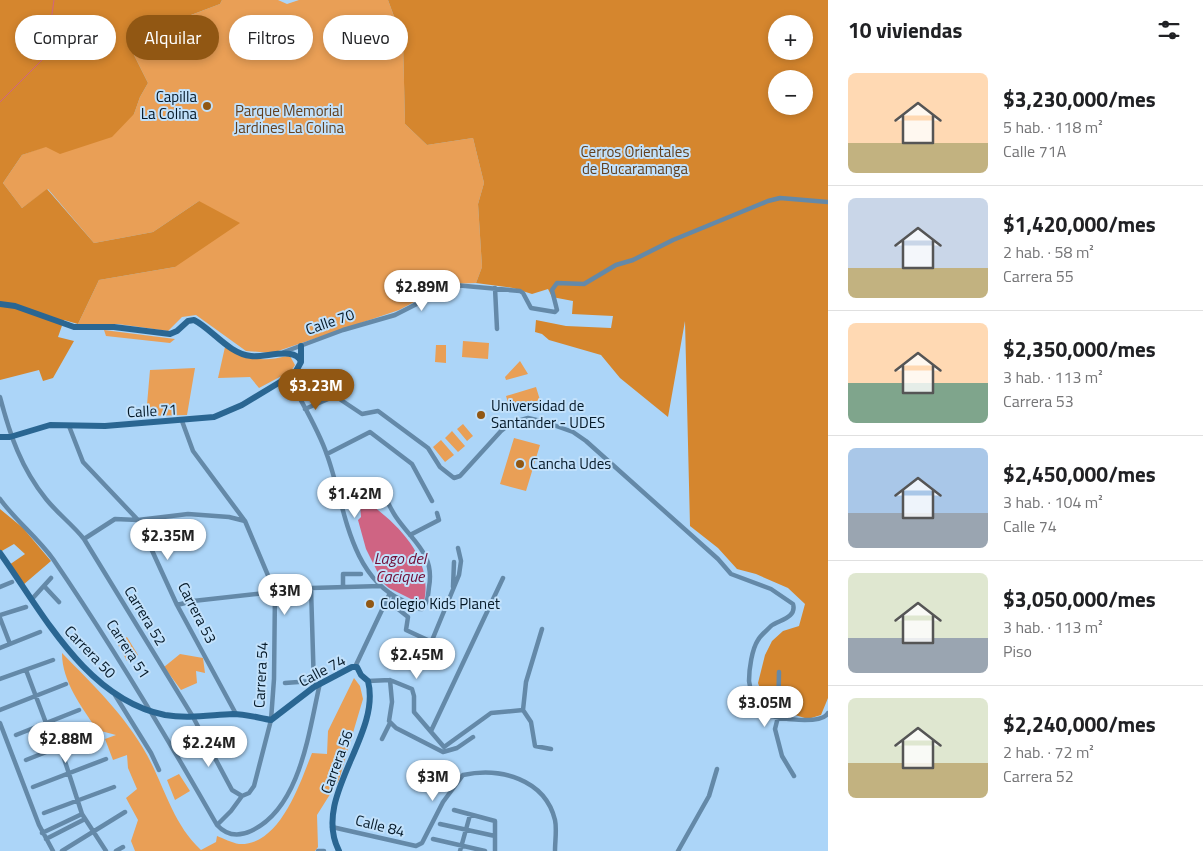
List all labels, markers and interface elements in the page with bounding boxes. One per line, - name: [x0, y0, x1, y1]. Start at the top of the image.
- text: 10 viviendas: [848, 14, 962, 46]
- chip: Comprar: [15, 15, 116, 60]
- chip: Alquilar: [126, 15, 219, 60]
- chip: Filtros: [229, 15, 313, 60]
- chip: Nuevo: [323, 15, 408, 60]
- map controls: [768, 15, 813, 115]
- button: +: [768, 15, 813, 60]
- icon: filters: [1155, 16, 1183, 44]
- button: −: [768, 70, 813, 115]
- text: $3,230,000/mes: [1003, 83, 1156, 115]
- place label: Capilla La Colina: [141, 85, 197, 125]
- icon: home: [888, 93, 948, 153]
- park label: Parque Memorial Jardines La Colina: [234, 99, 345, 139]
- marker: Capilla La Colina: [201, 100, 213, 112]
- text: 5 hab. · 118 m²: [1003, 115, 1103, 139]
- text: Calle 71A: [1003, 139, 1066, 163]
- park label: Cerros Orientales de Bucaramanga: [581, 140, 689, 180]
- text: $1,420,000/mes: [1003, 208, 1156, 240]
- icon: home: [888, 218, 948, 278]
- text: 2 hab. · 58 m²: [1003, 240, 1094, 264]
- text: Carrera 55: [1003, 264, 1074, 288]
- pin: $2.89M: [381, 270, 463, 312]
- text: $2.89M: [395, 274, 449, 298]
- street label: Calle 70: [302, 302, 357, 341]
- text: $2,350,000/mes: [1003, 333, 1156, 365]
- icon: home: [888, 343, 948, 403]
- text: 3 hab. · 113 m²: [1003, 365, 1103, 389]
- pin: $3.23M: [275, 368, 357, 411]
- text: $3.23M: [289, 373, 343, 397]
- text: Carrera 53: [1003, 389, 1074, 413]
- place label: Universidad de Santander - UDES: [491, 394, 605, 434]
- street label: Calle 71: [126, 398, 178, 423]
- marker: Universidad de Santander - UDES: [475, 409, 487, 421]
- place label: Cancha Udes: [530, 452, 611, 475]
- marker: Cancha Udes: [514, 458, 526, 470]
- text: $2,450,000/mes: [1003, 458, 1156, 490]
- icon: home: [888, 468, 948, 528]
- pin: $1.42M: [314, 476, 396, 519]
- text: $1.42M: [328, 481, 382, 505]
- text: 3 hab. · 104 m²: [1003, 490, 1103, 514]
- text: Calle 74: [1003, 514, 1057, 538]
- pin: $2.35M: [127, 518, 209, 561]
- text: $2.35M: [141, 523, 195, 547]
- water label: Lago del Cacique: [374, 546, 428, 588]
- pin: $3M: [261, 574, 309, 616]
- street label: Carrera 53: [172, 578, 223, 648]
- text: $3M: [269, 578, 301, 602]
- street label: Carrera 52: [118, 581, 172, 650]
- text: $3,050,000/mes: [1003, 583, 1156, 615]
- place label: Colegio Kids Planet: [380, 592, 501, 615]
- icon: home: [888, 593, 948, 653]
- marker: Colegio Kids Planet: [364, 598, 376, 610]
- street label: Carrera 51: [101, 615, 156, 683]
- text: 3 hab. · 113 m²: [1003, 615, 1103, 639]
- street label: Carrera 50: [59, 620, 122, 683]
- pin: $2.45M: [376, 638, 458, 680]
- text: Piso: [1003, 639, 1032, 663]
- street label: Carrera 54: [247, 641, 274, 709]
- text: $2.45M: [390, 642, 444, 666]
- street label: Calle 74: [294, 649, 349, 693]
- pin: $3.05M: [724, 686, 806, 728]
- text: $3.05M: [738, 690, 792, 714]
- text: $2,240,000/mes: [1003, 708, 1156, 740]
- icon: home: [888, 718, 948, 778]
- pin: $2.88M: [25, 722, 107, 764]
- text: $2.88M: [39, 726, 93, 750]
- pin: $2.24M: [168, 726, 250, 768]
- street label: Carrera 56: [314, 727, 359, 797]
- text: $2.24M: [182, 730, 236, 754]
- text: 2 hab. · 72 m²: [1003, 740, 1094, 764]
- pin: $3M: [409, 760, 457, 802]
- text: $3M: [417, 764, 449, 788]
- text: Carrera 52: [1003, 764, 1074, 788]
- street label: Calle 84: [353, 808, 407, 843]

